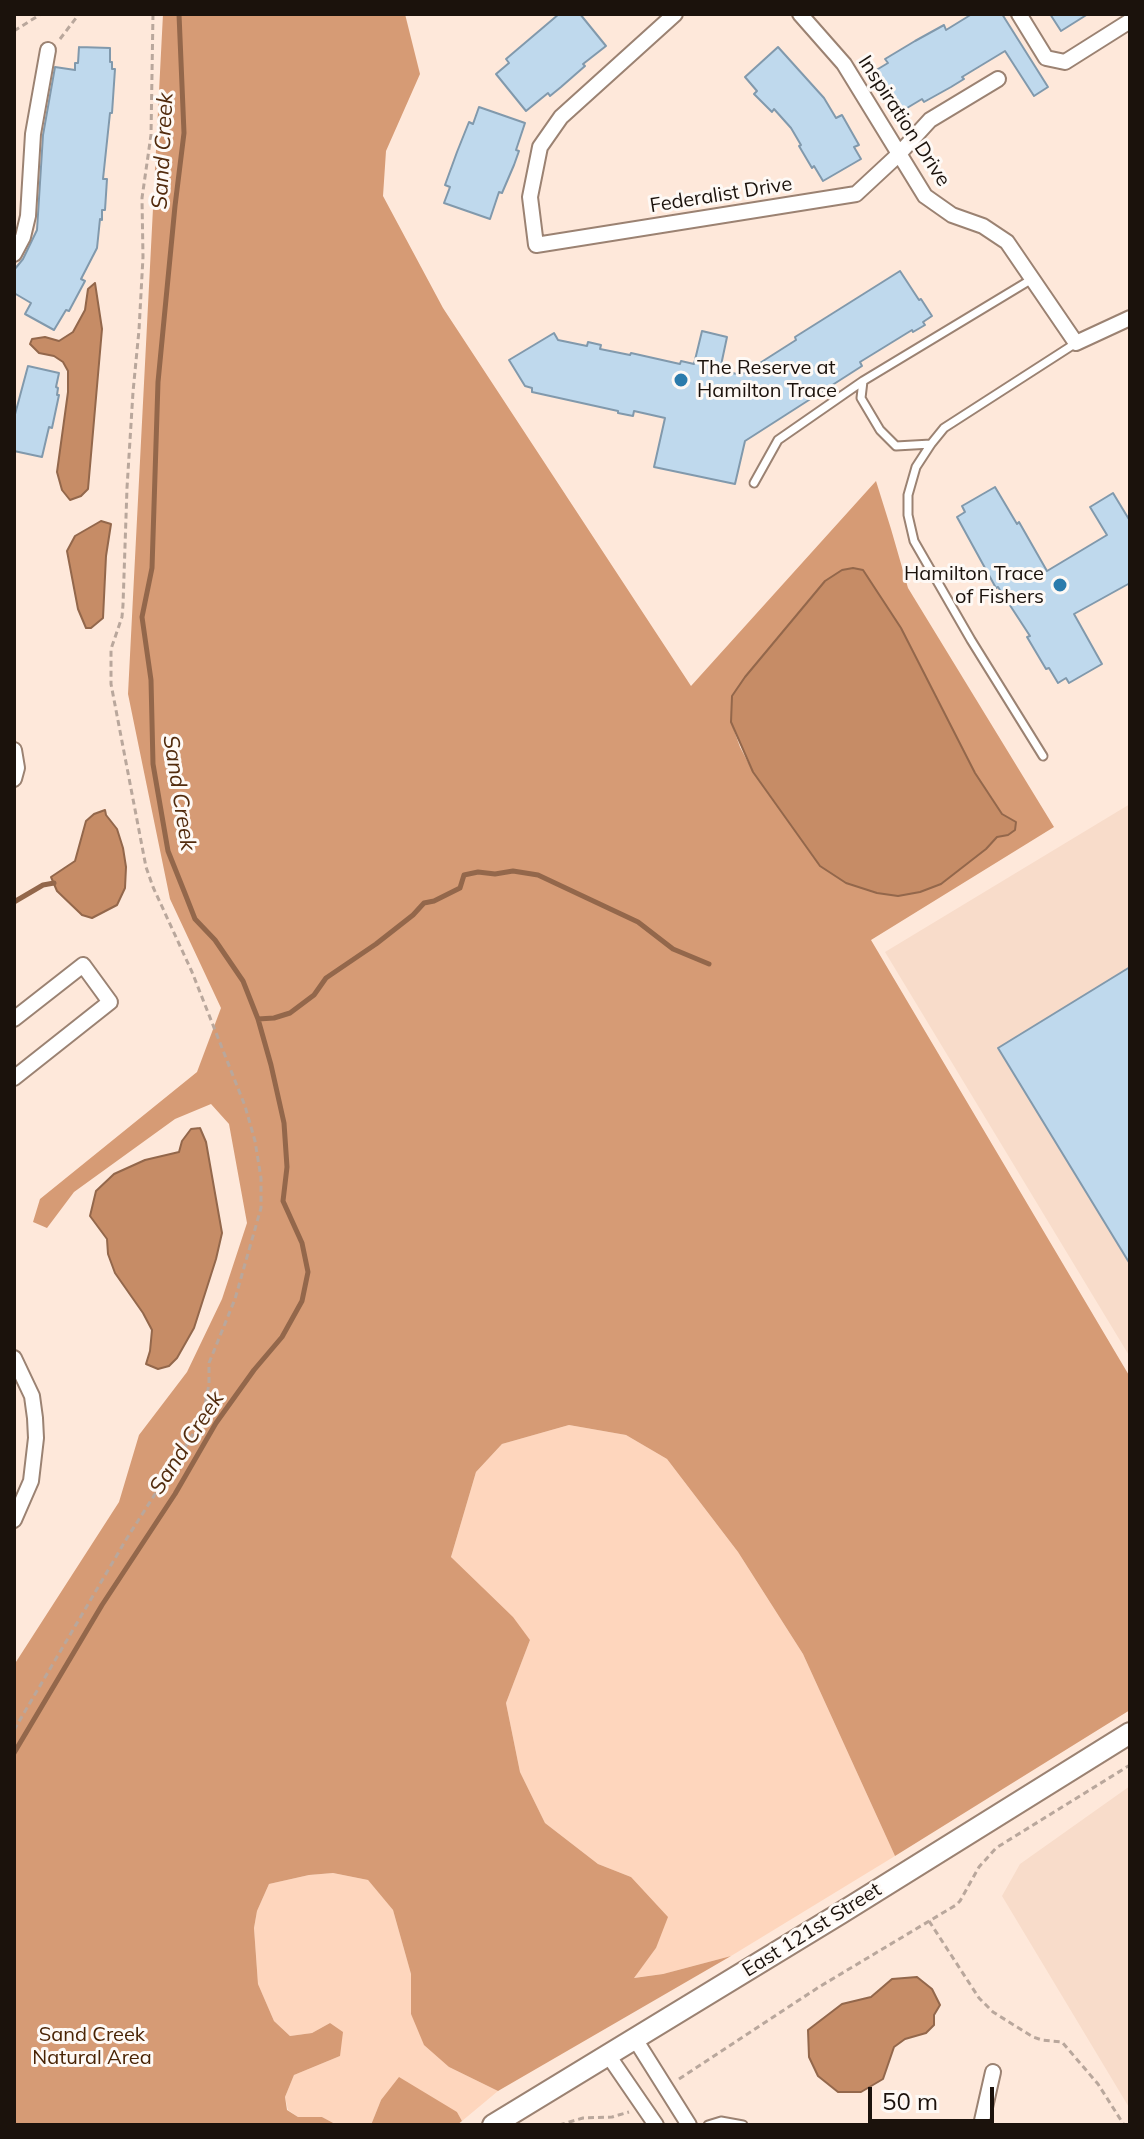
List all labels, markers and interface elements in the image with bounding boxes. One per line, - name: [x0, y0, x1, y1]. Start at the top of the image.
- street label: Inspiration Drive: [853, 51, 955, 191]
- water label: Sand Creek: [147, 92, 179, 210]
- street label: Federalist Drive: [648, 172, 794, 218]
- place label: The Reserve at Hamilton Trace: [697, 356, 837, 403]
- marker: The Reserve at Hamilton Trace: [672, 371, 690, 389]
- place label: Hamilton Trace of Fishers: [904, 562, 1044, 609]
- marker: Hamilton Trace of Fishers: [1051, 576, 1069, 594]
- water label: Sand Creek: [157, 733, 201, 853]
- water label: Sand Creek: [144, 1387, 230, 1499]
- street label: East 121st Street: [738, 1878, 886, 1982]
- park label: Sand Creek Natural Area: [32, 2023, 152, 2070]
- scale bar: [872, 2071, 998, 2121]
- text: 50 m: [882, 2086, 938, 2116]

